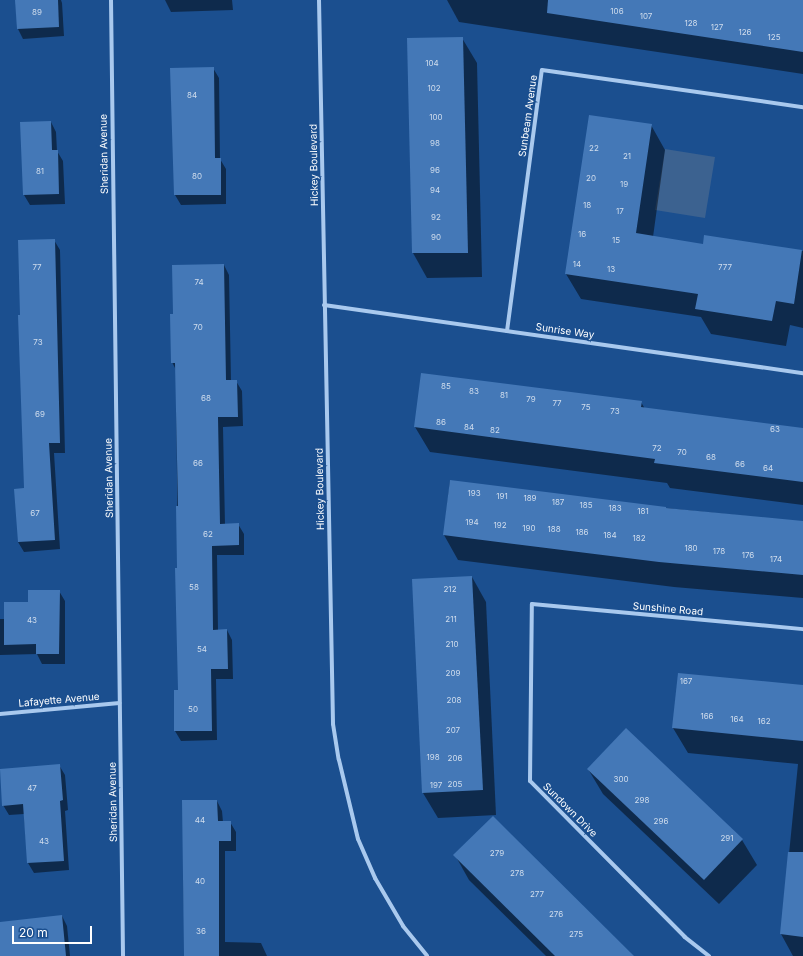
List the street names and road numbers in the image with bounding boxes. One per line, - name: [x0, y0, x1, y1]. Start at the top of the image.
- street label: Sunbeam Avenue: [516, 74, 540, 158]
- street label: Sheridan Avenue: [97, 114, 111, 194]
- street label: Hickey Boulevard: [307, 124, 321, 206]
- street label: Sunrise Way: [535, 321, 595, 341]
- street label: Sheridan Avenue: [102, 438, 116, 518]
- street label: Hickey Boulevard: [313, 448, 327, 530]
- street label: Sunshine Road: [632, 600, 704, 618]
- street label: Lafayette Avenue: [18, 690, 100, 710]
- street label: Sheridan Avenue: [106, 762, 120, 842]
- street label: Sundown Drive: [540, 780, 600, 840]

